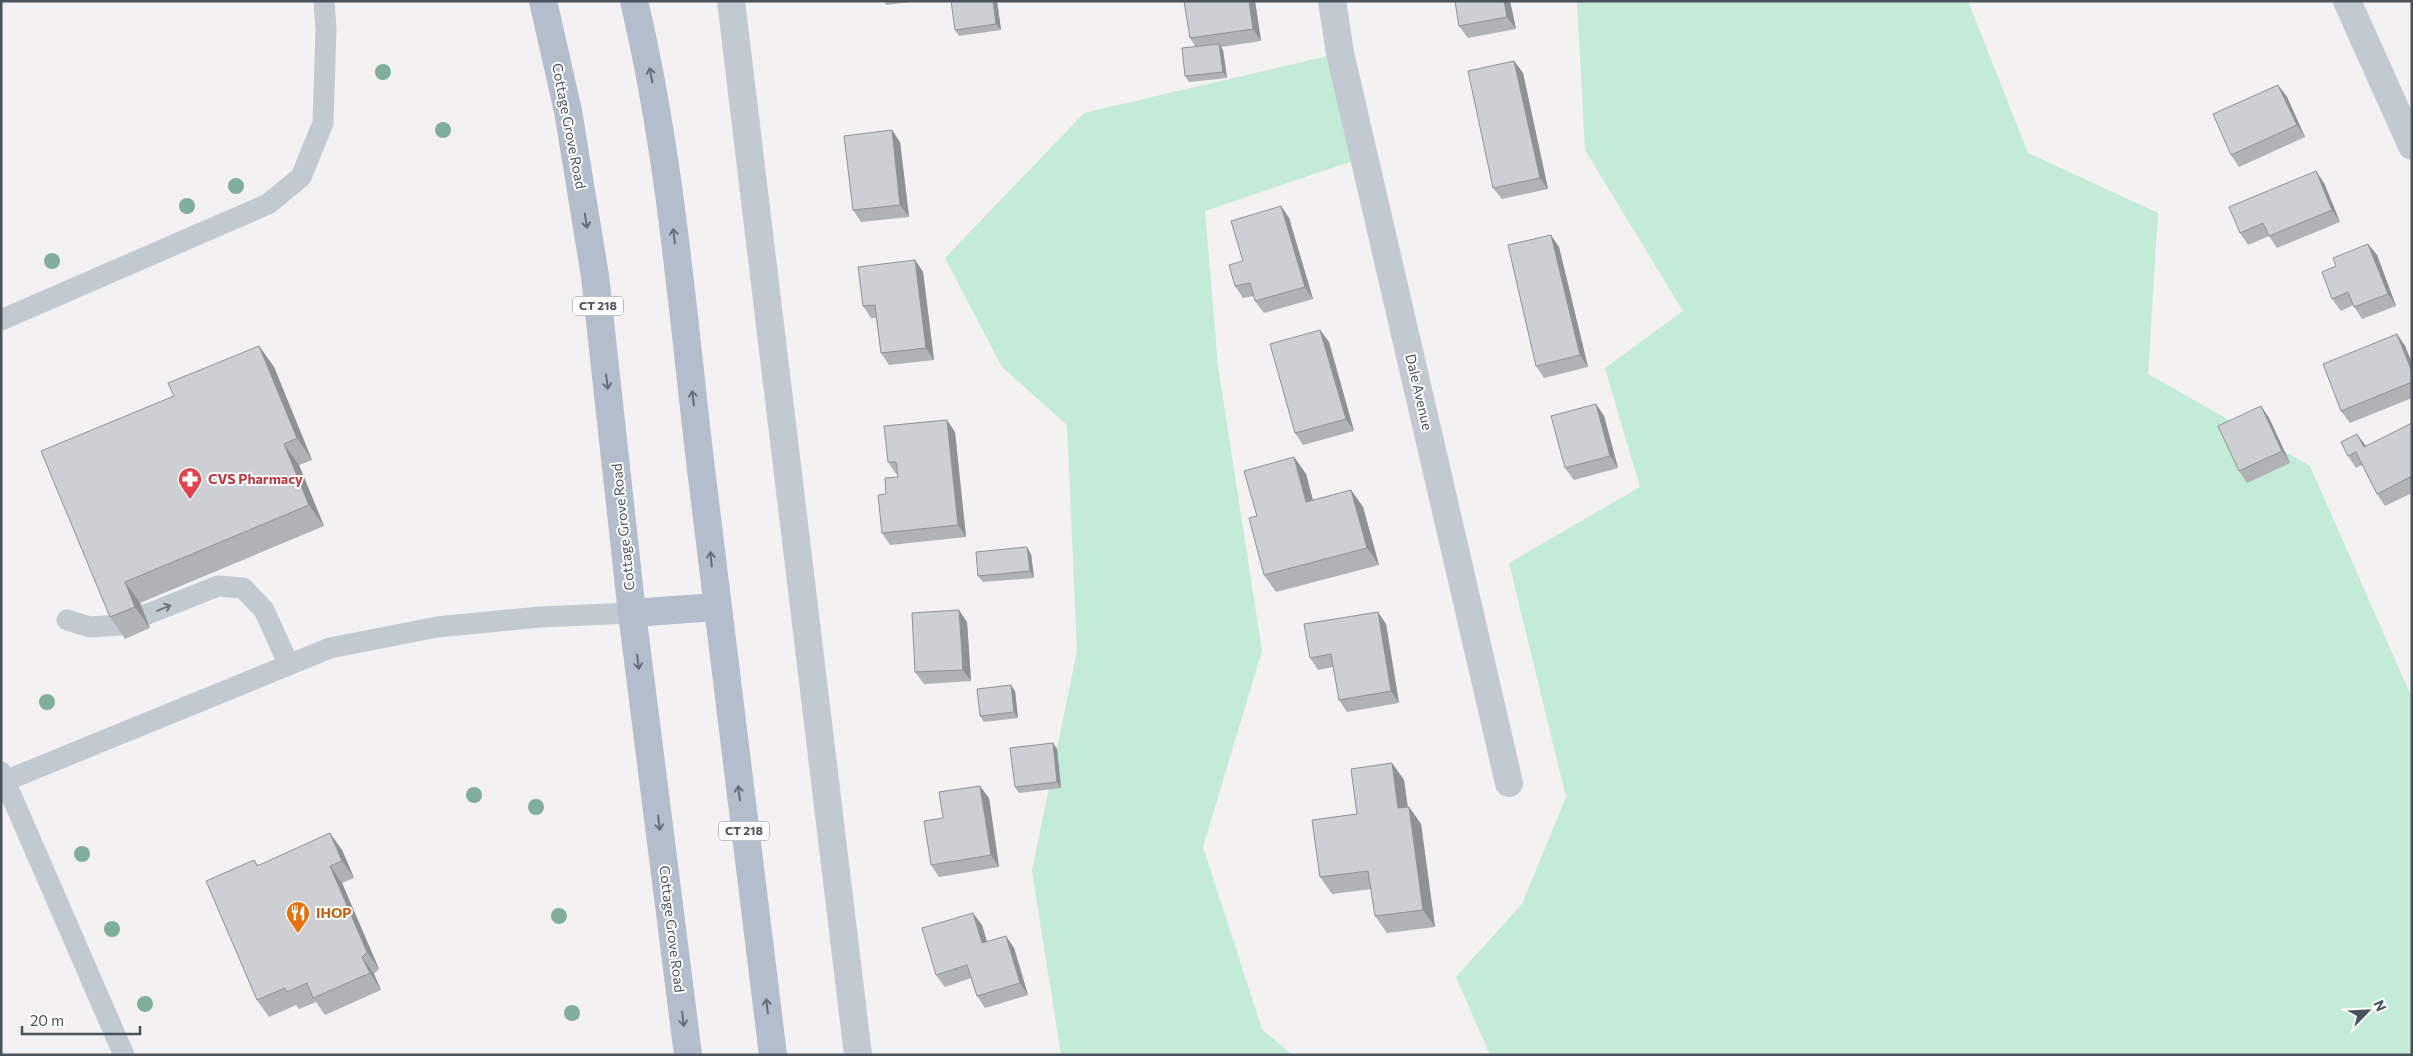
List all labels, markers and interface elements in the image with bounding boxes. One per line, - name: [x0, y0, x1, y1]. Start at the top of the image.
- street label: Cottage Grove Road: [549, 62, 590, 190]
- one-way arrow: [645, 68, 655, 84]
- one-way arrow: [581, 212, 591, 228]
- one-way arrow: [669, 228, 679, 244]
- road number: CT 218: [573, 296, 623, 316]
- street label: Dale Avenue: [1402, 352, 1437, 432]
- one-way arrow: [602, 373, 612, 389]
- one-way arrow: [688, 390, 698, 406]
- street label: Cottage Grove Road: [607, 463, 638, 591]
- pharmacy icon: CVS Pharmacy: [177, 466, 203, 500]
- place label: CVS Pharmacy: [208, 470, 303, 487]
- one-way arrow: [706, 551, 716, 567]
- one-way arrow: [156, 603, 171, 612]
- one-way arrow: [633, 653, 643, 669]
- one-way arrow: [734, 785, 744, 801]
- one-way arrow: [654, 815, 664, 831]
- road number: CT 218: [719, 821, 769, 840]
- street label: Cottage Grove Road: [656, 865, 689, 993]
- restaurant icon: IHOP: [285, 900, 311, 934]
- place label: IHOP: [316, 904, 351, 921]
- north arrow: [2343, 986, 2393, 1036]
- text: N: [2370, 997, 2390, 1014]
- one-way arrow: [762, 999, 772, 1015]
- scale bar: [22, 1004, 140, 1036]
- one-way arrow: [678, 1010, 688, 1026]
- text: 20 m: [30, 1011, 64, 1029]

